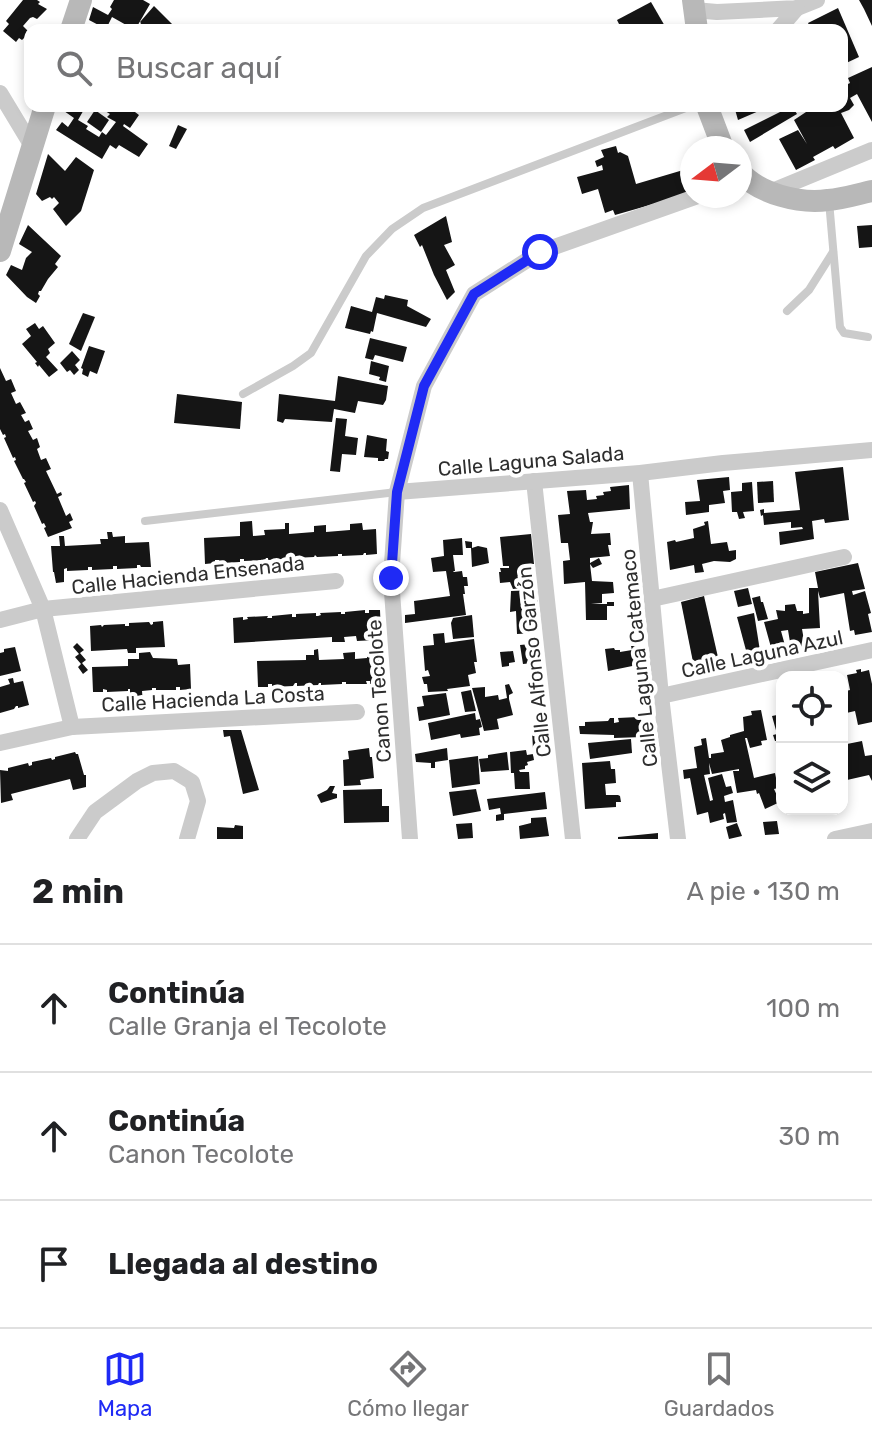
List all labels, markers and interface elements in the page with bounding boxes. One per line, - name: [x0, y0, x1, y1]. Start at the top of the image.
- search box: [24, 24, 848, 112]
- icon: search: [52, 46, 96, 90]
- text: Buscar aquí: [116, 50, 280, 86]
- north arrow: [680, 136, 752, 208]
- route start: [522, 234, 558, 270]
- street label: Calle Laguna Salada: [437, 441, 625, 481]
- street label: Calle Laguna Catemaco: [616, 548, 662, 768]
- street label: Calle Hacienda Ensenada: [70, 551, 306, 599]
- route end: [373, 560, 409, 596]
- street label: Calle Alfonso Garzón: [512, 566, 556, 758]
- street label: Canon Tecolote: [362, 619, 396, 763]
- street label: Calle Laguna Azul: [679, 625, 845, 683]
- map controls: [776, 671, 848, 815]
- button: locate: [776, 671, 848, 743]
- street label: Calle Hacienda La Costa: [101, 681, 325, 717]
- button: layers: [776, 743, 848, 815]
- text: 2 min: [32, 871, 124, 912]
- text: A pie · 130 m: [686, 876, 840, 907]
- text: Continúa: [108, 975, 245, 1011]
- icon: ahead: [32, 986, 76, 1030]
- text: 100 m: [766, 993, 840, 1024]
- text: Calle Granja el Tecolote: [108, 1011, 387, 1042]
- text: Continúa: [108, 1103, 245, 1139]
- icon: ahead: [32, 1114, 76, 1158]
- text: 30 m: [778, 1121, 840, 1152]
- text: Canon Tecolote: [108, 1139, 294, 1170]
- icon: arrive: [32, 1242, 76, 1286]
- text: Llegada al destino: [108, 1246, 378, 1282]
- tab: Mapa: [97, 1347, 152, 1422]
- tab: Cómo llegar: [347, 1347, 469, 1422]
- tab: Guardados: [664, 1347, 774, 1422]

